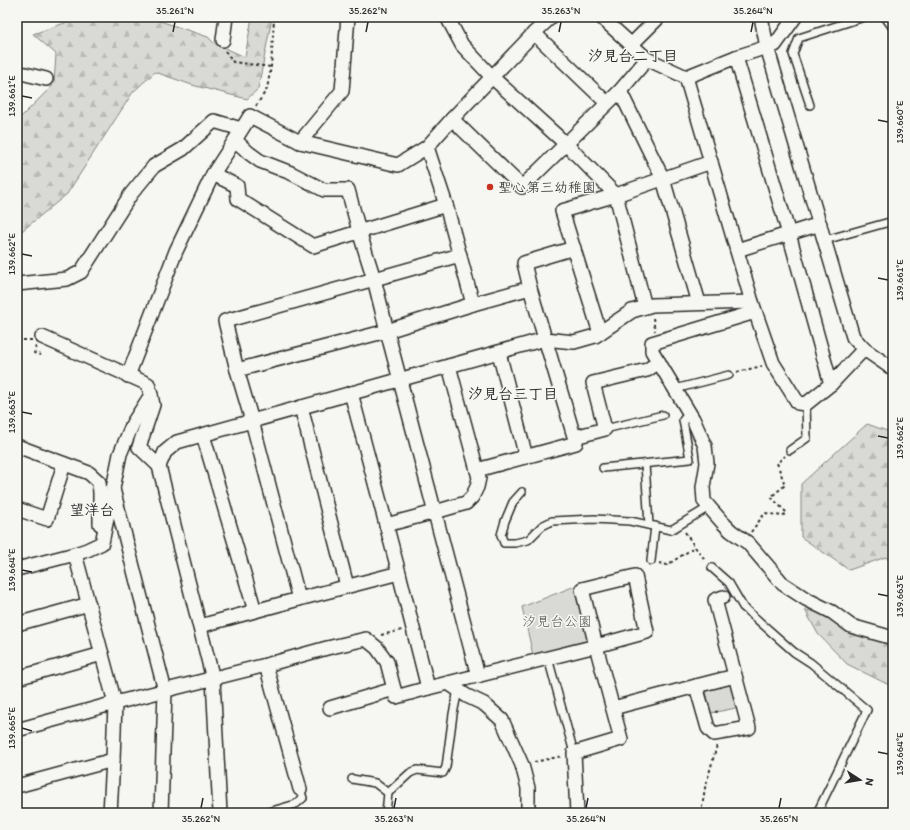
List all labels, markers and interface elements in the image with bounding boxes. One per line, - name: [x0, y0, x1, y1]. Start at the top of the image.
- text: 35.261°N: [156, 4, 194, 17]
- text: 35.262°N: [349, 4, 388, 17]
- text: 35.263°N: [542, 4, 581, 17]
- text: 35.264°N: [733, 4, 773, 17]
- district label: 汐見台二丁目: [588, 47, 678, 65]
- text: 139.661°E: [5, 75, 18, 117]
- text: 139.660°E: [893, 100, 906, 144]
- place label: 聖心第三幼稚園: [498, 179, 596, 196]
- marker: 聖心第三幼稚園: [485, 182, 495, 192]
- text: 139.662°E: [5, 232, 18, 275]
- text: 139.661°E: [893, 259, 906, 301]
- district label: 汐見台三丁目: [468, 385, 558, 403]
- text: 139.663°E: [5, 390, 18, 433]
- text: 139.662°E: [893, 416, 906, 459]
- district label: 望洋台: [69, 501, 115, 519]
- text: 139.664°E: [5, 548, 18, 591]
- text: 139.663°E: [893, 574, 906, 617]
- park label: 汐見台公園: [522, 613, 592, 630]
- text: 139.665°E: [5, 706, 18, 749]
- text: 139.664°E: [893, 732, 906, 775]
- north arrow: [840, 760, 880, 800]
- text: N: [862, 777, 876, 787]
- text: 35.262°N: [182, 812, 221, 825]
- text: 35.263°N: [375, 812, 414, 825]
- text: 35.264°N: [566, 812, 606, 825]
- text: 35.265°N: [760, 812, 799, 825]

